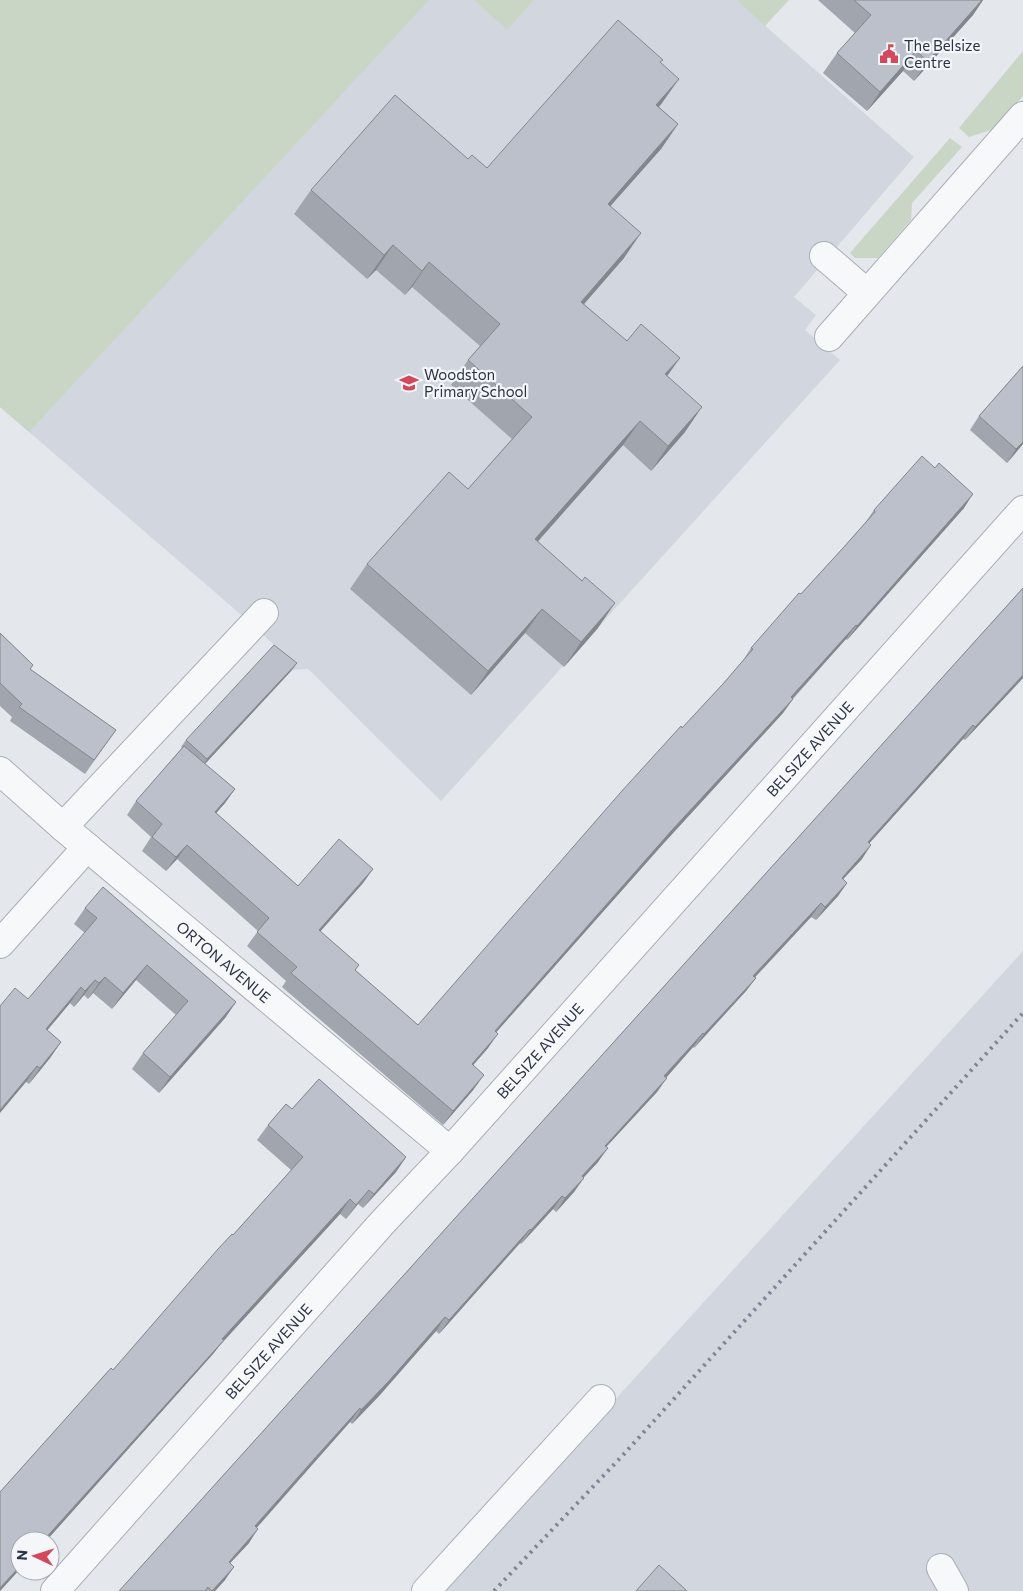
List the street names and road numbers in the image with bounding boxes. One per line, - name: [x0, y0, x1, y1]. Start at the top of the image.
- street label: BELSIZE AVENUE: [762, 697, 857, 800]
- street label: ORTON AVENUE: [173, 917, 275, 1006]
- street label: BELSIZE AVENUE: [492, 999, 587, 1102]
- street label: BELSIZE AVENUE: [221, 1300, 315, 1403]

